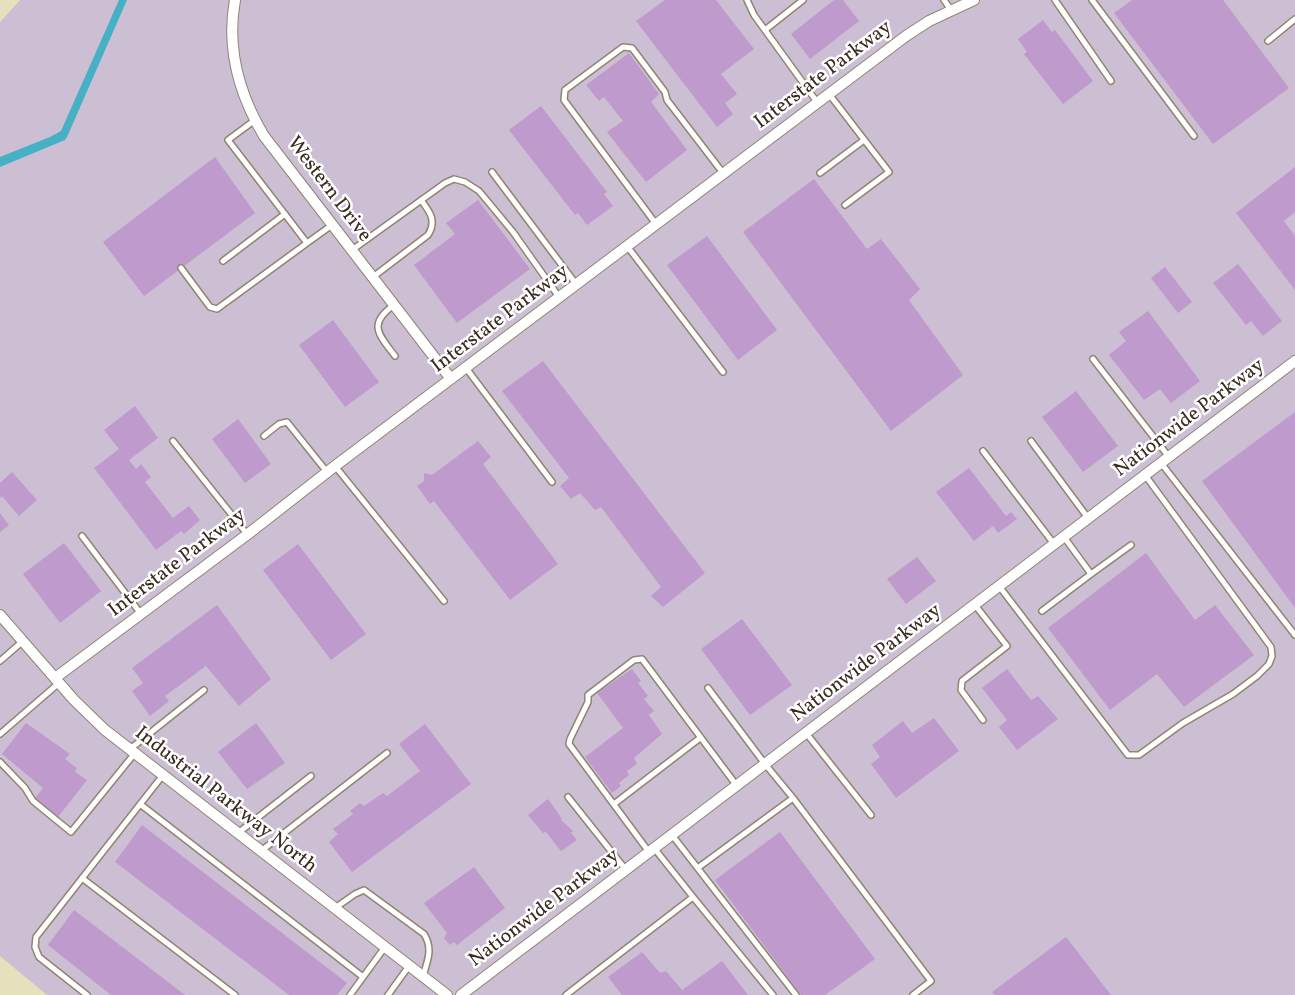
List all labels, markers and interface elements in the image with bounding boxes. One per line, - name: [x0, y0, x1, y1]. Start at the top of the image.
- street label: Interstate Parkway: [751, 17, 897, 135]
- street label: Western Drive: [281, 132, 375, 248]
- street label: Interstate Parkway: [428, 261, 574, 379]
- street label: Nationwide Parkway: [1110, 355, 1270, 483]
- street label: Interstate Parkway: [105, 505, 251, 623]
- street label: Nationwide Parkway: [787, 600, 947, 728]
- street label: Industrial Parkway North: [129, 722, 321, 880]
- street label: Nationwide Parkway: [465, 845, 625, 973]

